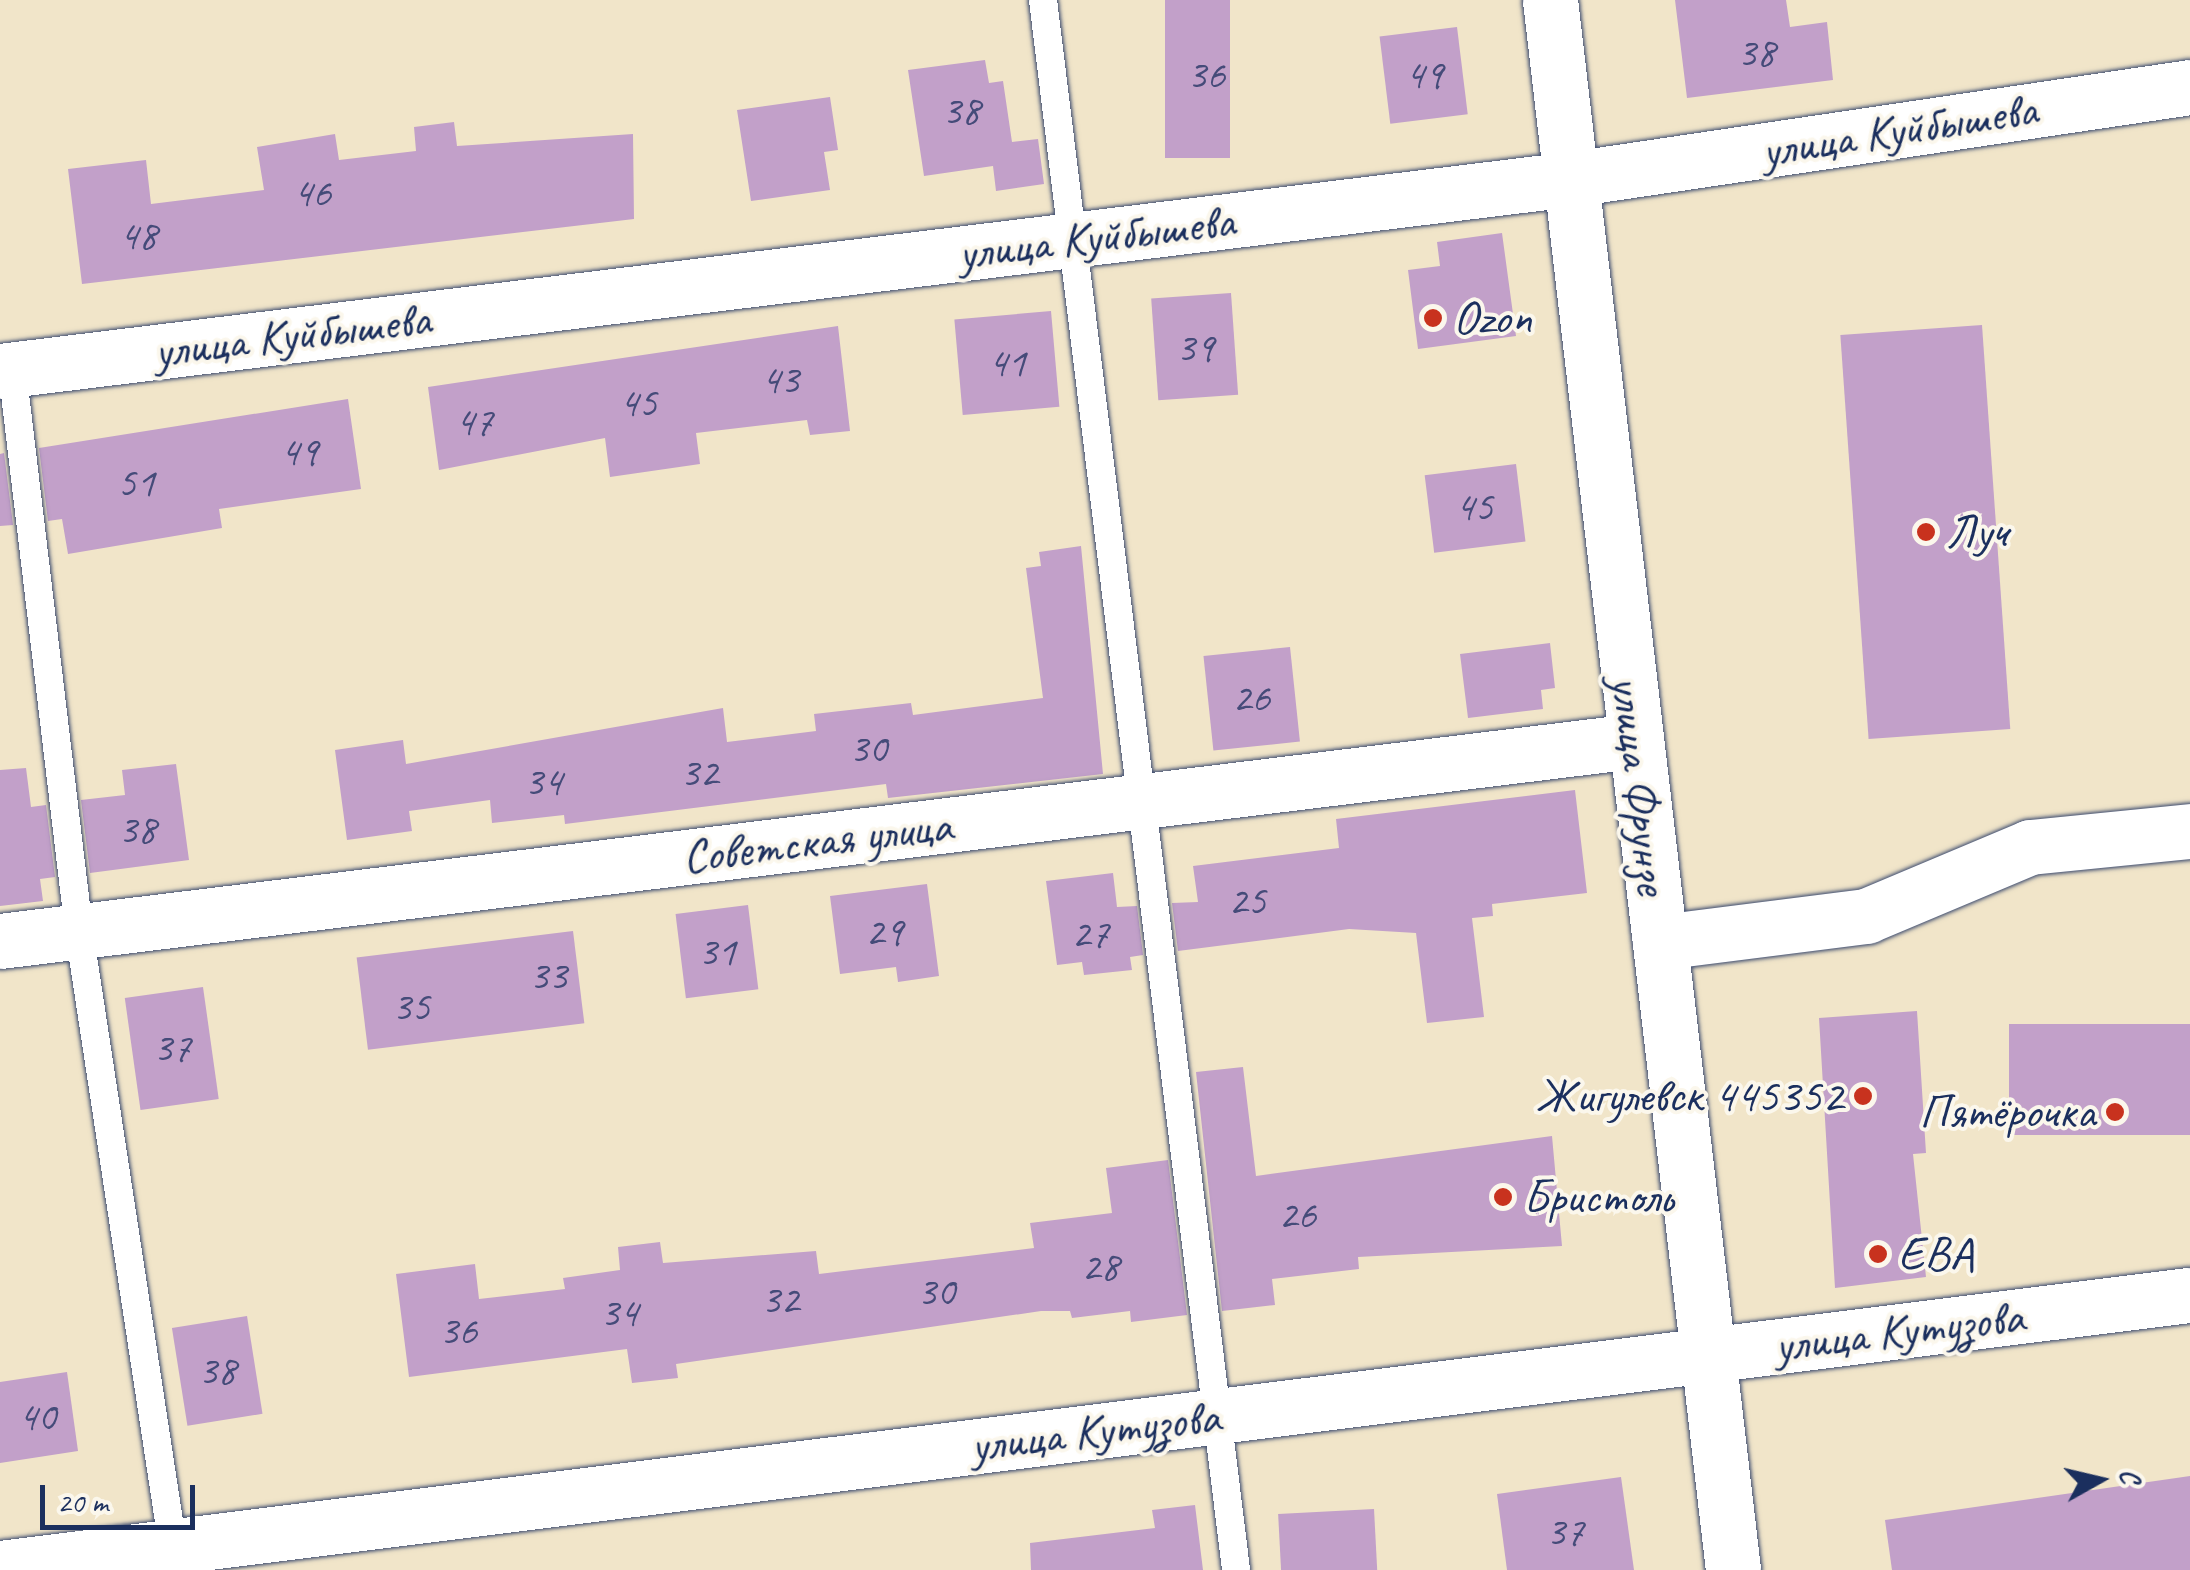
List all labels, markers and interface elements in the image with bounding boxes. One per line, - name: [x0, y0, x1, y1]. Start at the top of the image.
- house number: 38: [1737, 28, 1775, 78]
- house number: 36: [1187, 50, 1225, 100]
- house number: 49: [1405, 50, 1443, 100]
- street label: улица Куйбышева: [1757, 80, 2041, 180]
- house number: 38: [942, 86, 980, 136]
- house number: 46: [293, 168, 331, 218]
- street label: улица Куйбышева: [955, 191, 1237, 283]
- house number: 48: [119, 211, 157, 261]
- street label: улица Куйбышева: [151, 289, 433, 381]
- place label: Ozon: [1453, 289, 1532, 347]
- marker: Ozon: [1422, 307, 1444, 329]
- house number: 39: [1176, 323, 1214, 373]
- house number: 41: [988, 338, 1026, 388]
- house number: 43: [761, 355, 799, 405]
- house number: 45: [619, 378, 657, 428]
- house number: 47: [455, 397, 493, 447]
- house number: 49: [280, 427, 318, 477]
- house number: 51: [117, 458, 155, 508]
- house number: 45: [1455, 482, 1493, 532]
- place label: Луч: [1946, 503, 2007, 561]
- marker: Луч: [1915, 521, 1937, 543]
- house number: 26: [1232, 673, 1270, 723]
- street label: улица Фрунзе: [1598, 674, 1682, 896]
- house number: 30: [849, 724, 887, 774]
- house number: 32: [680, 748, 718, 798]
- house number: 34: [524, 757, 562, 807]
- street label: Советская улица: [677, 796, 957, 886]
- house number: 38: [118, 805, 156, 855]
- house number: 25: [1228, 876, 1266, 926]
- house number: 29: [865, 907, 903, 957]
- house number: 27: [1071, 909, 1109, 959]
- house number: 31: [698, 927, 736, 977]
- house number: 33: [529, 951, 567, 1001]
- house number: 35: [392, 982, 430, 1032]
- house number: 37: [153, 1023, 191, 1073]
- place label: Жигулевск 445352: [1536, 1067, 1843, 1125]
- place label: Пятёрочка: [1919, 1083, 2095, 1141]
- marker: Жигулевск 445352: [1852, 1085, 1874, 1107]
- marker: Пятёрочка: [2104, 1101, 2126, 1123]
- place label: Бристоль: [1523, 1168, 1672, 1226]
- marker: Бристоль: [1492, 1186, 1514, 1208]
- house number: 26: [1278, 1190, 1316, 1240]
- place label: ЕВА: [1898, 1225, 1973, 1283]
- house number: 28: [1081, 1242, 1119, 1292]
- marker: ЕВА: [1867, 1243, 1889, 1265]
- house number: 30: [917, 1267, 955, 1317]
- house number: 32: [761, 1275, 799, 1325]
- street label: улица Кутузова: [1771, 1287, 2027, 1375]
- house number: 34: [600, 1288, 638, 1338]
- house number: 36: [439, 1306, 477, 1356]
- house number: 38: [198, 1346, 236, 1396]
- street label: улица Кутузова: [967, 1387, 1223, 1475]
- house number: 40: [18, 1392, 56, 1442]
- north arrow: [2050, 1430, 2150, 1530]
- scale bar: [45, 1465, 200, 1527]
- text: С: [2112, 1467, 2148, 1485]
- text: 20 m: [57, 1483, 108, 1521]
- house number: 37: [1546, 1507, 1584, 1557]

